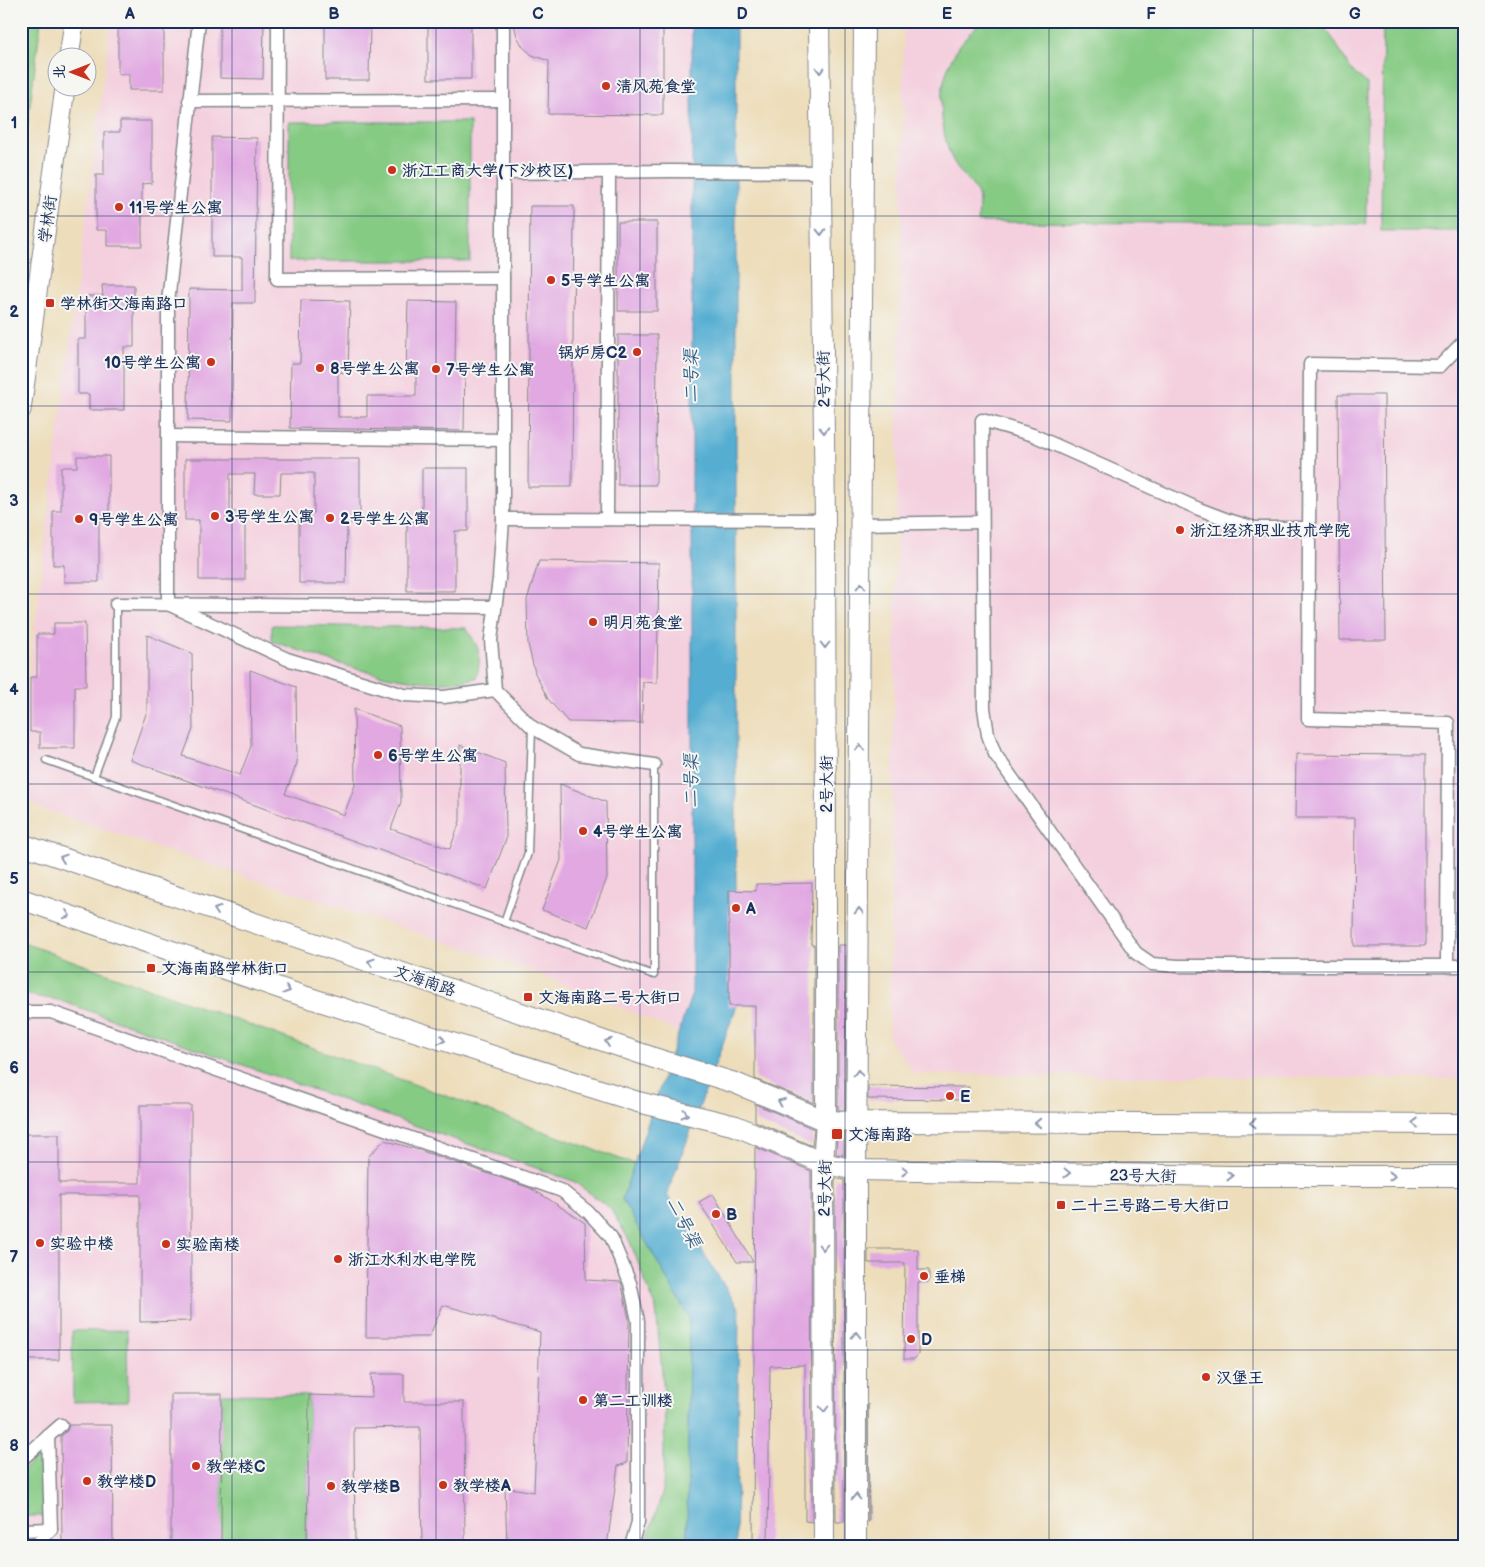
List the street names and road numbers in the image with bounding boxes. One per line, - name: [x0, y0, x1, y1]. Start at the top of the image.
- street label: 学林街: [36, 194, 61, 244]
- street label: 2号大街: [814, 350, 834, 408]
- street label: 2号大街: [818, 755, 837, 813]
- street label: 文海南路: [391, 962, 458, 1001]
- street label: 2号大街: [815, 1159, 835, 1217]
- street label: 23号大街: [1109, 1166, 1177, 1187]

